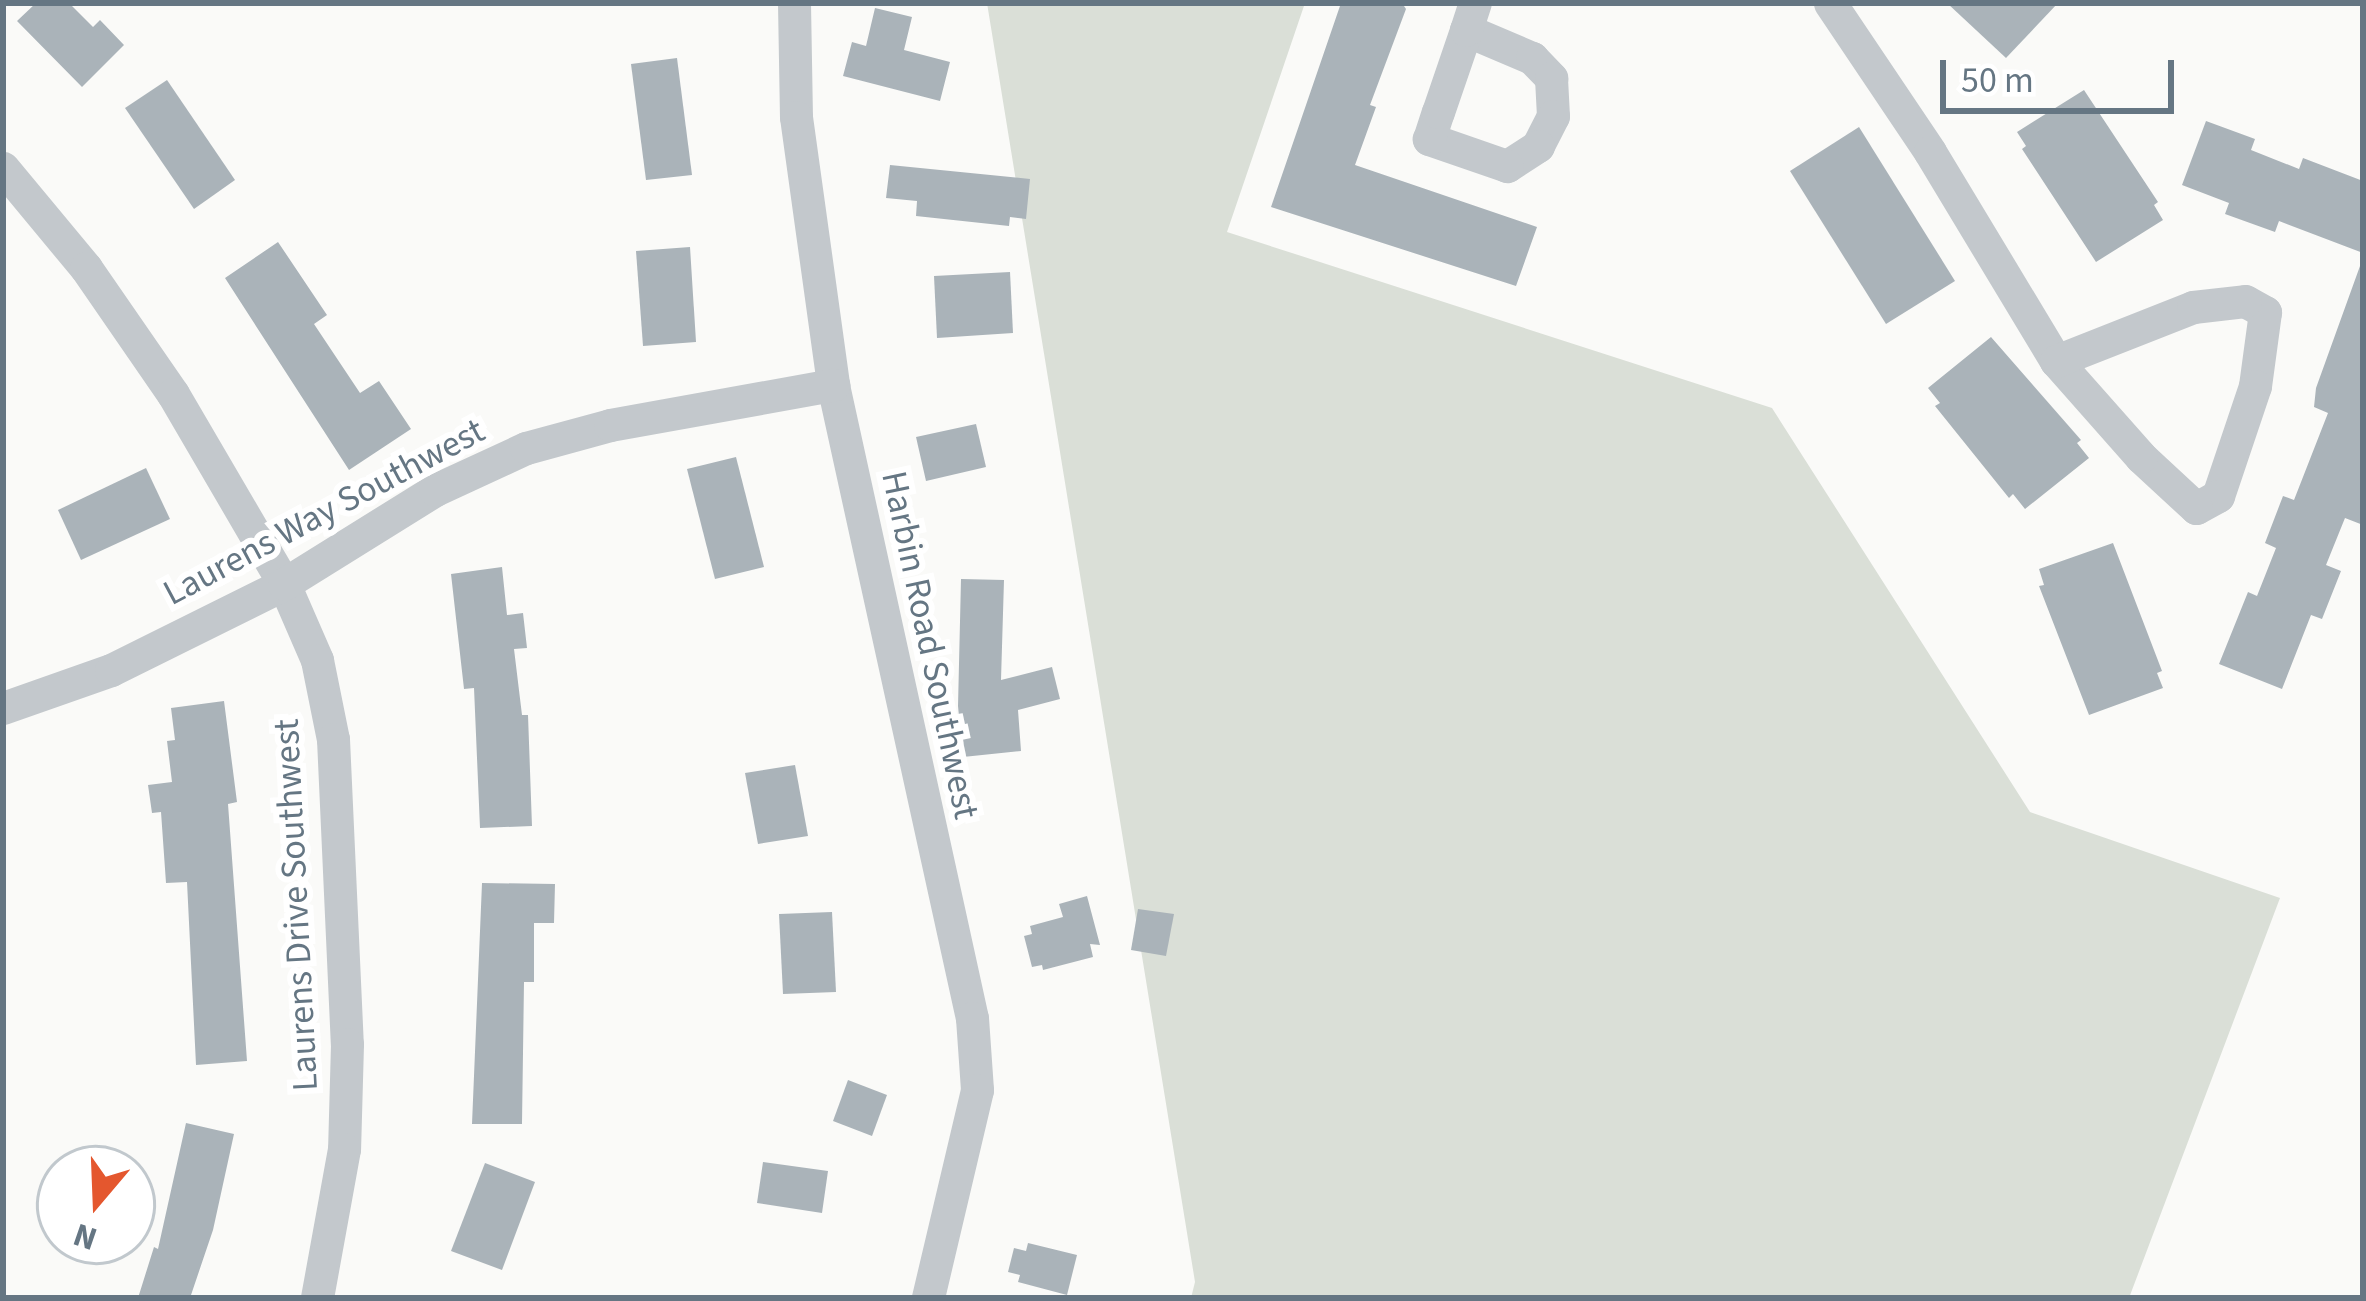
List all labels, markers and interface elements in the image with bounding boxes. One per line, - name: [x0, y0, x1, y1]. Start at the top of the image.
- scale bar: [1946, 36, 2180, 110]
- text: 50 m: [1961, 55, 2034, 106]
- street label: Laurens Way Southwest: [156, 409, 492, 615]
- street label: Harbin Road Southwest: [872, 467, 988, 823]
- street label: Laurens Drive Southwest: [265, 718, 327, 1092]
- north arrow: [36, 1145, 156, 1265]
- text: N: [67, 1211, 103, 1262]

